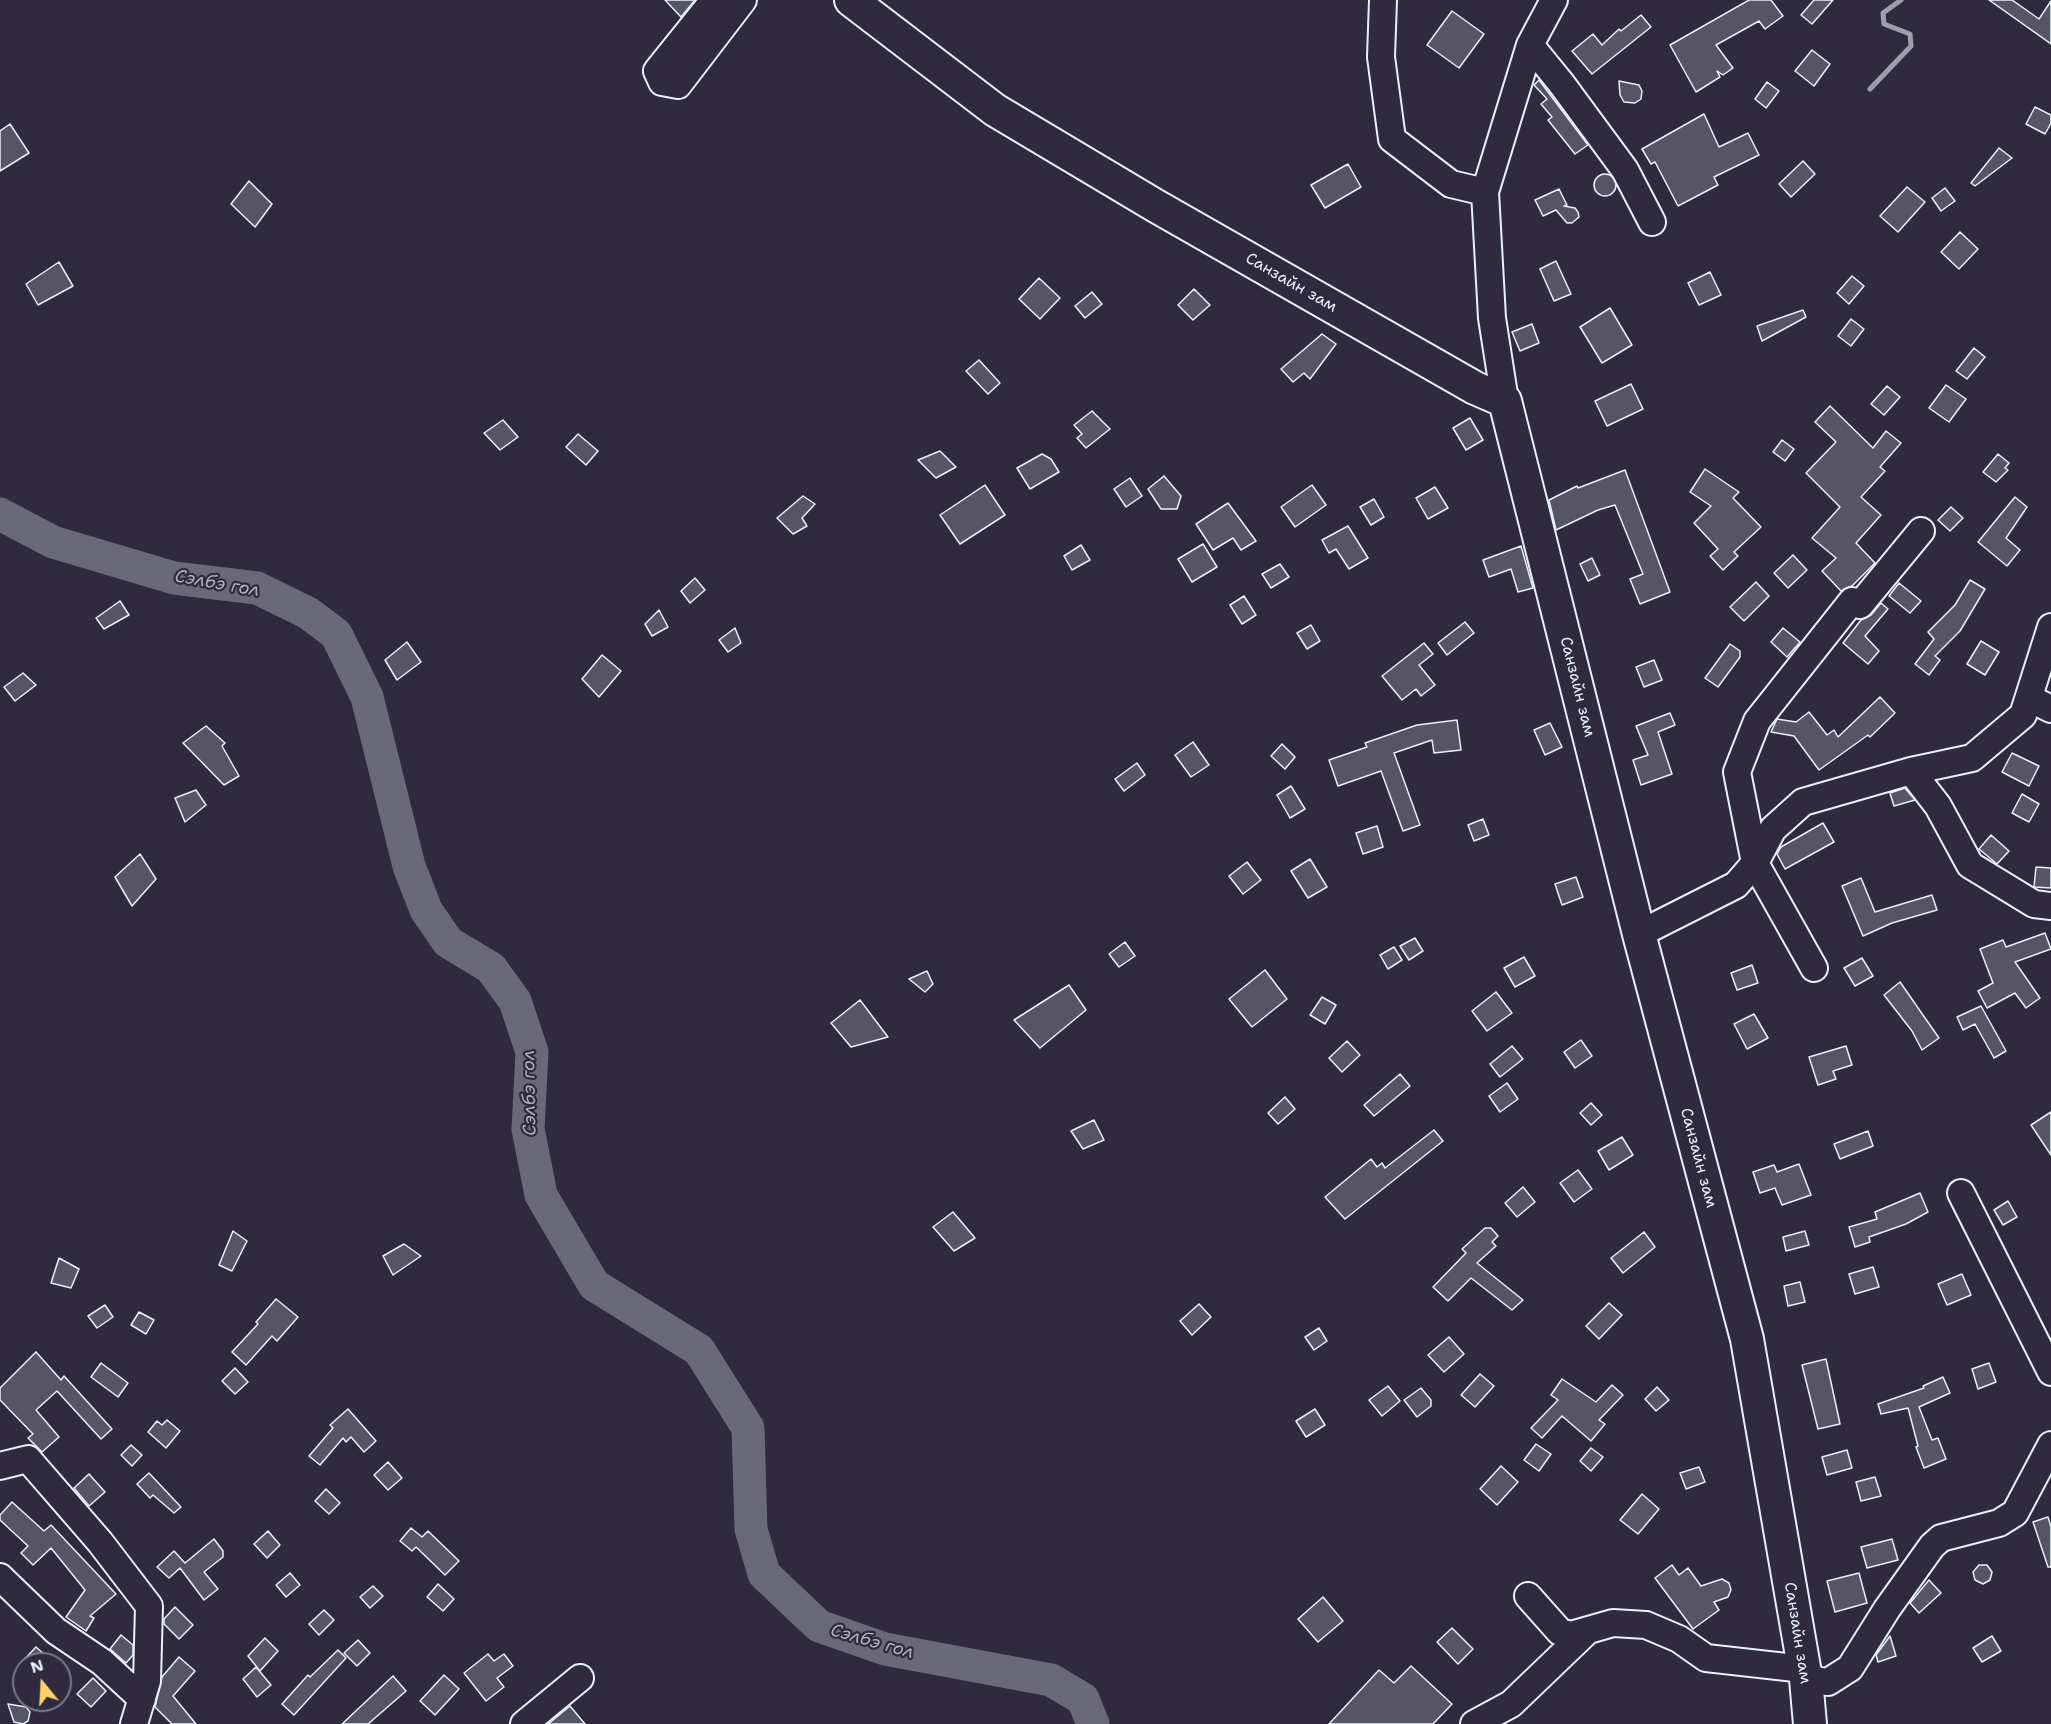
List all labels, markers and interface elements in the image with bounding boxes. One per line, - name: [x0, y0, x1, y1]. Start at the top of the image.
- street label: Санзайн зам: [1242, 249, 1340, 317]
- water label: Сэлбэ гол: [173, 566, 261, 602]
- street label: Санзайн зам: [1555, 635, 1599, 739]
- water label: Сэлбэ гол: [518, 1050, 542, 1136]
- street label: Санзайн зам: [1675, 1106, 1721, 1210]
- street label: Санзайн зам: [1779, 1581, 1815, 1685]
- water label: Сэлбэ гол: [828, 1620, 916, 1664]
- north arrow: [12, 1652, 72, 1712]
- text: N: [28, 1654, 46, 1678]

